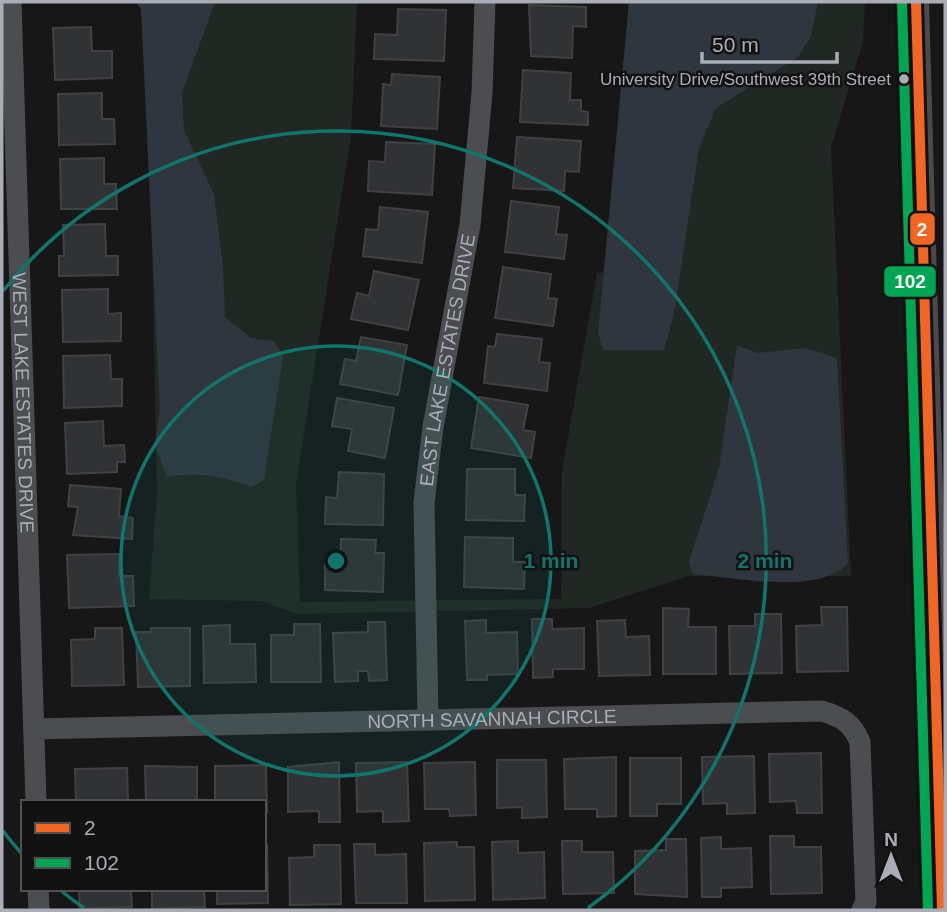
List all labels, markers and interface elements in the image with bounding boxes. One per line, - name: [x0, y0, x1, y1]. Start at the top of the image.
- scale bar: [702, 21, 837, 65]
- text: 50 m: [712, 33, 759, 56]
- place label: University Drive/Southwest 39th Street: [600, 70, 891, 89]
- marker: University Drive/Southwest 39th Street: [897, 72, 911, 86]
- line badge: 2: [909, 212, 936, 246]
- text: 2: [917, 219, 927, 240]
- street label: EAST LAKE ESTATES DRIVE: [415, 232, 479, 487]
- line badge: 102: [883, 265, 937, 298]
- text: 102: [894, 271, 926, 292]
- street label: WEST LAKE ESTATES DRIVE: [9, 272, 38, 534]
- centre of rings: [324, 549, 348, 573]
- text: 1 min: [524, 549, 578, 572]
- text: 2 min: [738, 549, 792, 572]
- street label: NORTH SAVANNAH CIRCLE: [367, 705, 617, 732]
- legend: [21, 800, 266, 891]
- text: 2: [84, 816, 96, 839]
- north arrow: [856, 821, 926, 891]
- text: N: [884, 829, 898, 850]
- text: 102: [84, 851, 119, 874]

